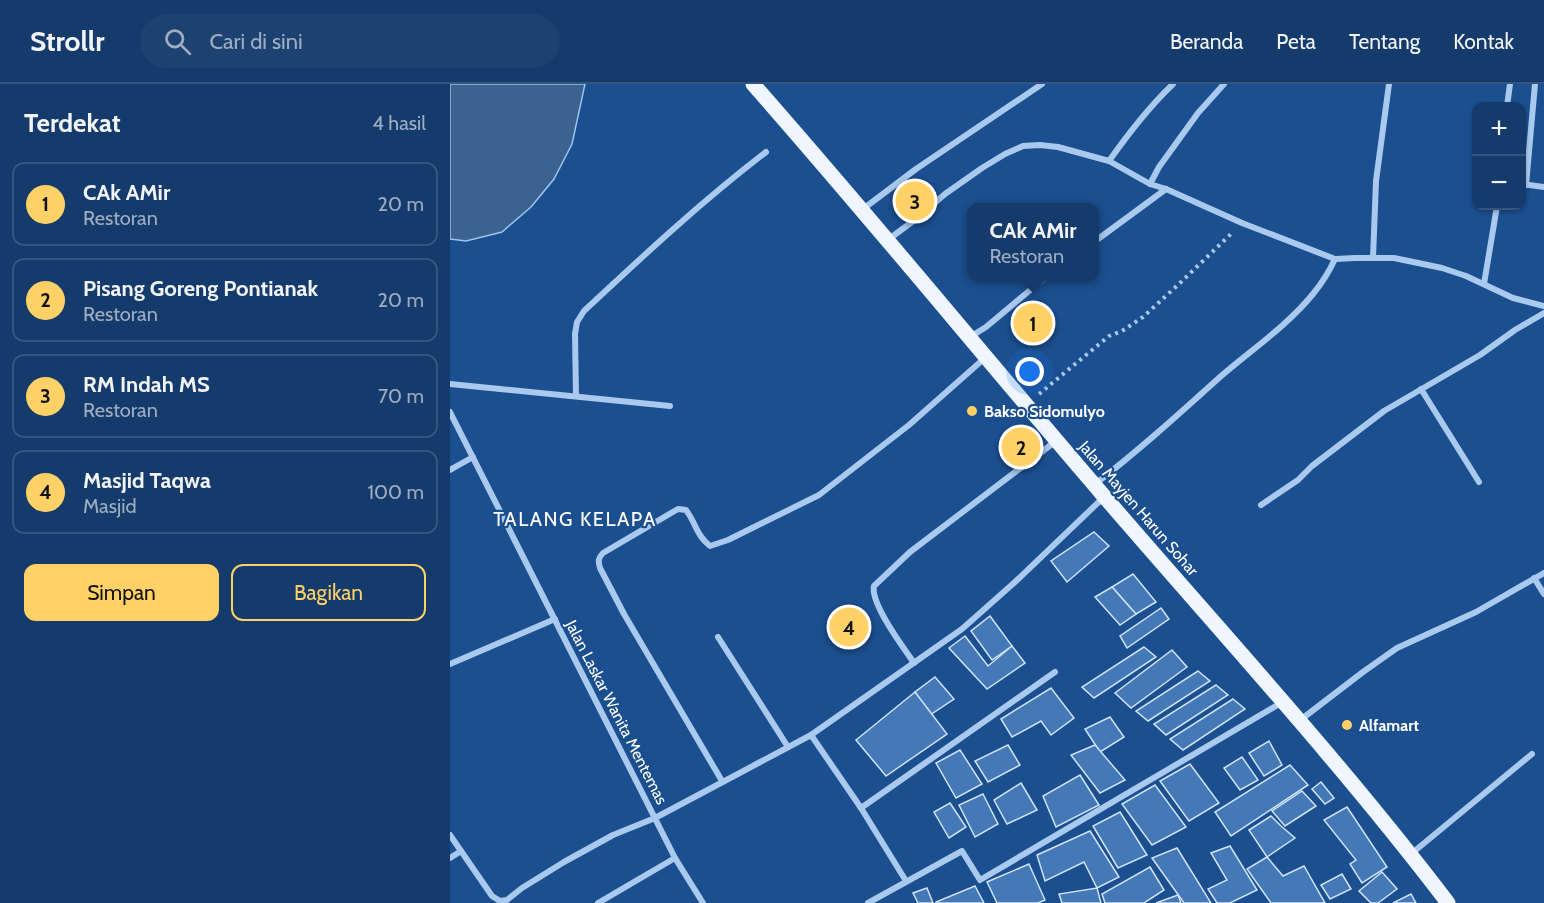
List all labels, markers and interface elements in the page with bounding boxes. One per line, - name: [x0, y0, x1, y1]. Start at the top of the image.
- search box: [140, 14, 560, 68]
- text: Strollr: [30, 24, 104, 58]
- icon: search: [161, 25, 194, 58]
- text: Cari di sini: [209, 28, 303, 55]
- text: Beranda: [1170, 29, 1243, 54]
- text: Peta: [1276, 29, 1316, 54]
- text: Tentang: [1349, 29, 1420, 54]
- text: Kontak: [1453, 29, 1514, 54]
- map controls: [1472, 102, 1526, 210]
- button: +: [1472, 102, 1526, 156]
- text: Terdekat: [24, 107, 121, 139]
- text: 4 hasil: [372, 111, 426, 135]
- button: −: [1472, 156, 1526, 210]
- pin: 3: [896, 178, 934, 224]
- text: CAk AMir: [83, 179, 170, 206]
- text: 1: [42, 192, 49, 216]
- text: 20 m: [378, 192, 424, 216]
- popup: [967, 203, 1099, 281]
- text: Restoran: [83, 206, 158, 230]
- text: CAk AMir: [989, 217, 1077, 244]
- text: Restoran: [989, 244, 1064, 268]
- text: Pisang Goreng Pontianak: [83, 275, 318, 302]
- text: 2: [40, 288, 51, 312]
- text: 20 m: [378, 288, 424, 312]
- pin: 1: [1014, 300, 1052, 346]
- text: Restoran: [83, 302, 158, 326]
- your location: [1015, 357, 1044, 386]
- text: RM Indah MS: [83, 371, 210, 398]
- text: 3: [40, 384, 51, 408]
- text: 70 m: [378, 384, 424, 408]
- text: Restoran: [83, 398, 158, 422]
- place label: Bakso Sidomulyo: [984, 402, 1105, 421]
- marker: Bakso Sidomulyo: [965, 404, 979, 418]
- pin: 2: [1002, 424, 1040, 470]
- street label: Jalan Mayjen Harun Sohar: [1074, 436, 1203, 580]
- text: Masjid Taqwa: [83, 467, 211, 494]
- text: 4: [39, 480, 52, 504]
- text: 100 m: [368, 480, 424, 504]
- text: Masjid: [83, 494, 137, 518]
- district label: TALANG KELAPA: [493, 507, 657, 531]
- button: Simpan: [24, 564, 219, 621]
- button: Bagikan: [231, 564, 426, 621]
- pin: 4: [830, 604, 868, 650]
- street label: Jalan Laskar Wanita Mentemas: [561, 616, 672, 808]
- place label: Alfamart: [1359, 716, 1419, 735]
- marker: Alfamart: [1340, 718, 1354, 732]

